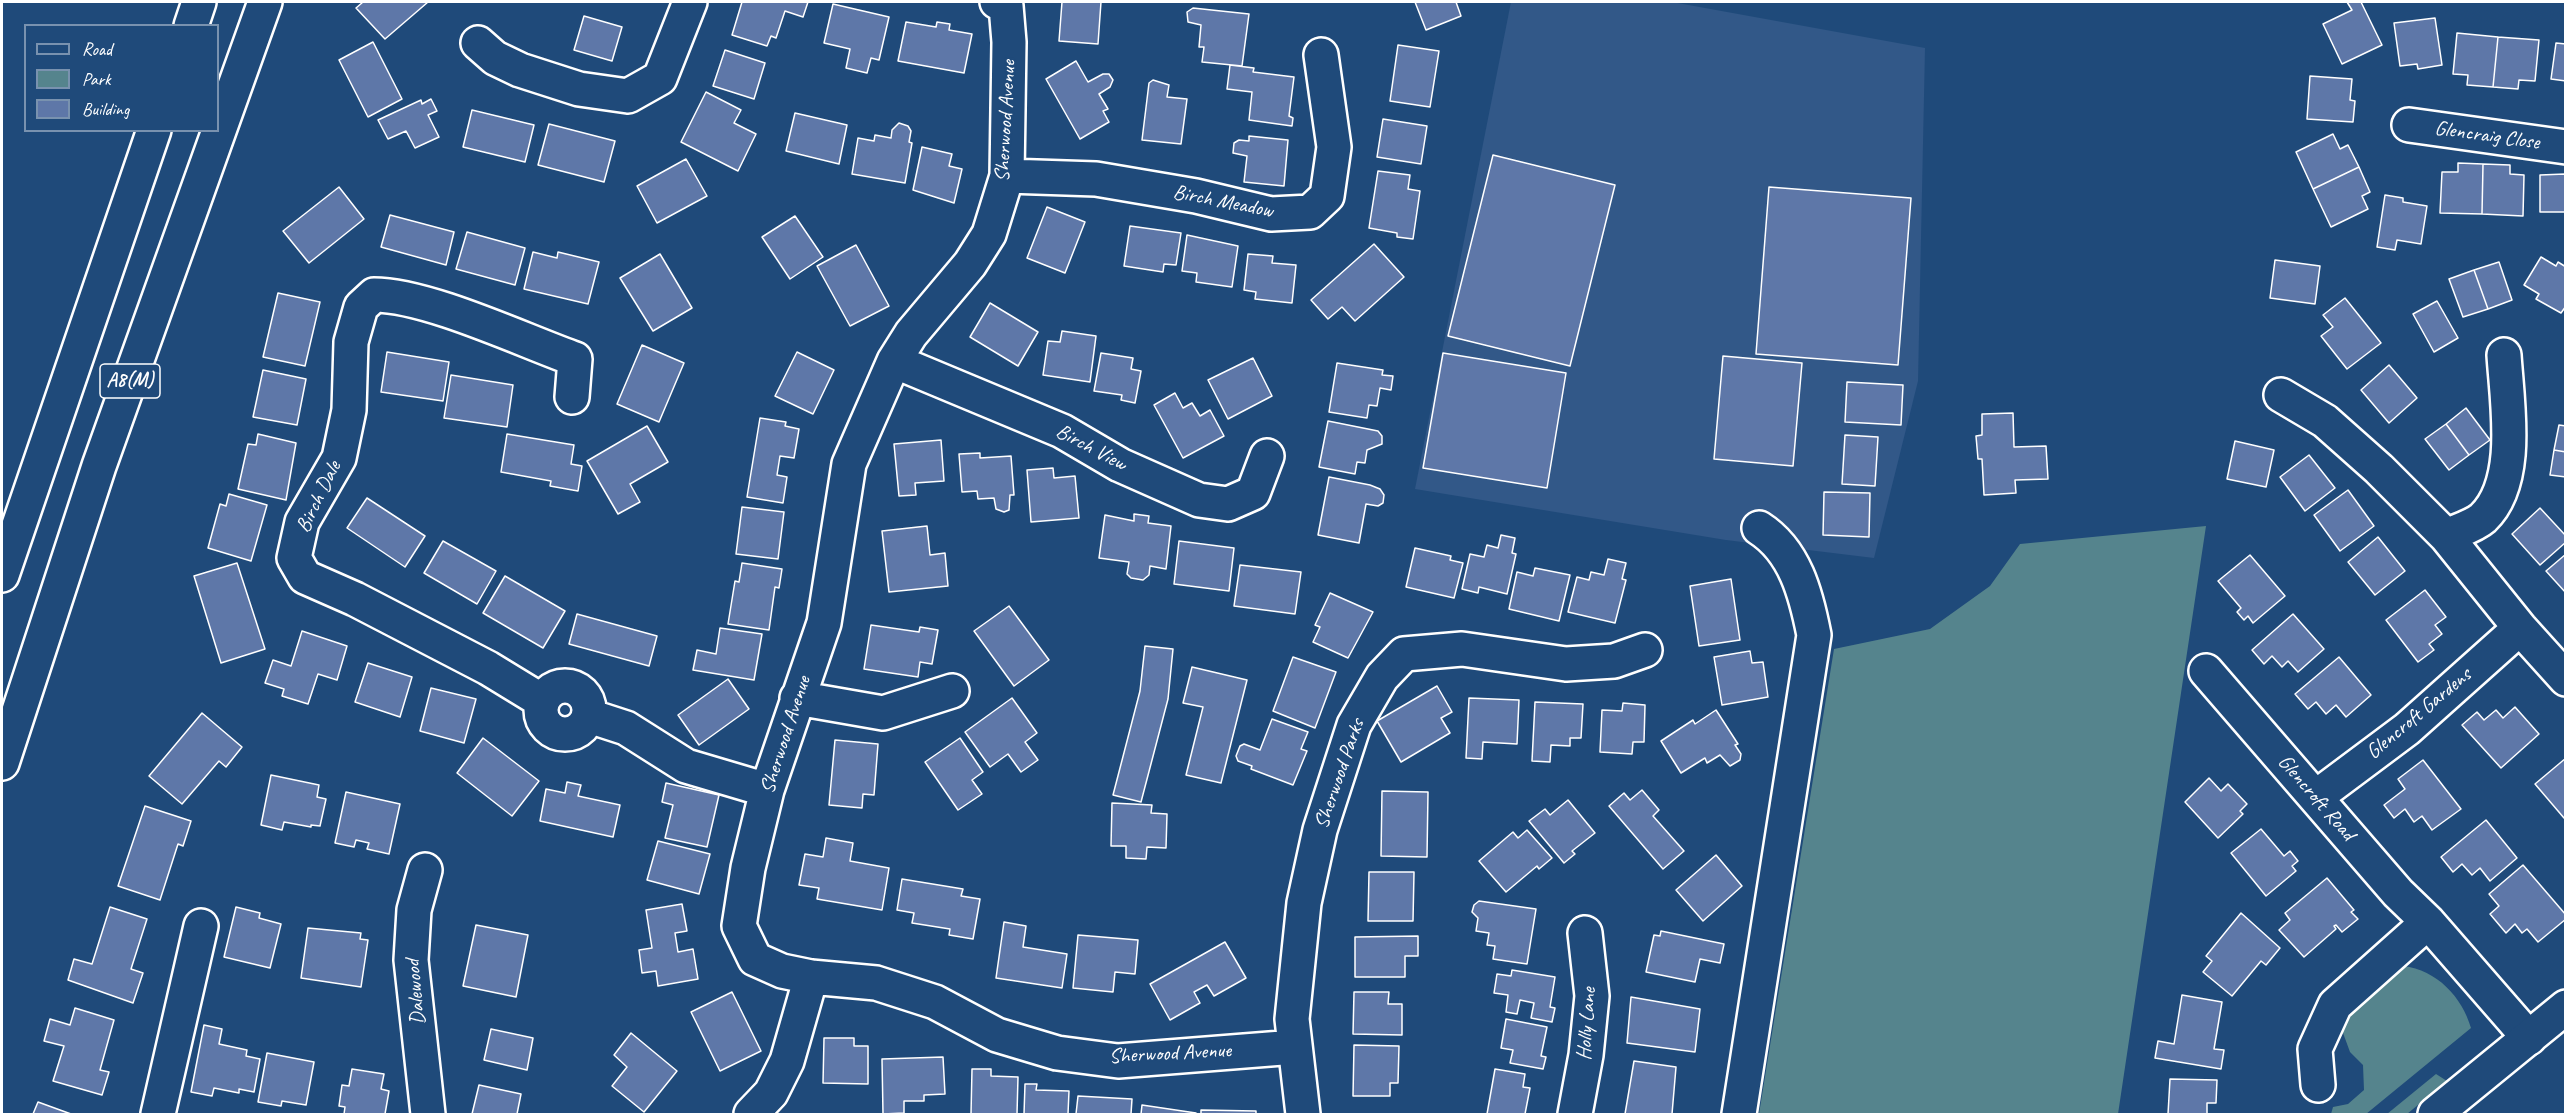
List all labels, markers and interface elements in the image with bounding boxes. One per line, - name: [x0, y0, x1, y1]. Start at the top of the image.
- legend: [24, 24, 219, 132]
- text: Road: [82, 38, 112, 60]
- street label: Sherwood Avenue: [990, 59, 1022, 183]
- text: Park: [82, 68, 111, 90]
- text: Building: [82, 98, 129, 120]
- street label: Glencraig Close: [2433, 116, 2541, 156]
- street label: Birch Meadow: [1171, 180, 1275, 224]
- road number: A8(M): [100, 364, 160, 398]
- street label: Birch View: [1051, 419, 1131, 477]
- street label: Birch Dale: [291, 457, 347, 537]
- street label: Glencroft Gardens: [2361, 663, 2477, 765]
- street label: Sherwood Avenue: [755, 673, 817, 797]
- street label: Sherwood Parks: [1309, 716, 1371, 832]
- street label: Glencroft Road: [2272, 750, 2360, 846]
- street label: Dalewood: [401, 958, 431, 1026]
- street label: Holly Lane: [1572, 987, 1602, 1061]
- street label: Sherwood Avenue: [1108, 1038, 1232, 1070]

